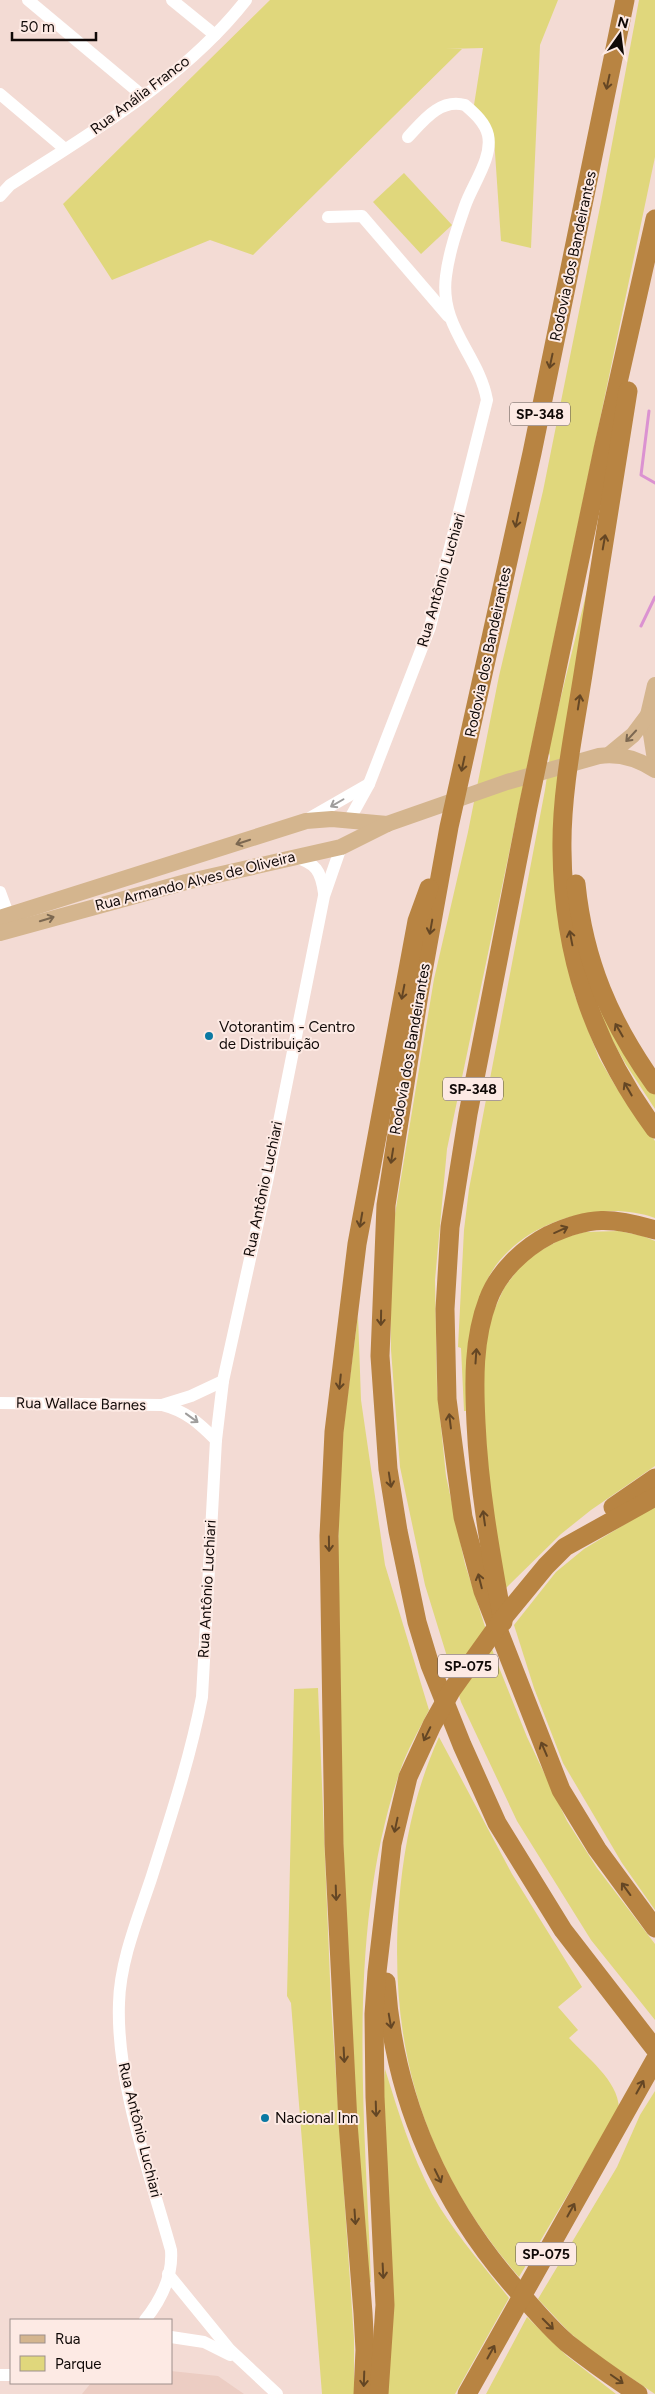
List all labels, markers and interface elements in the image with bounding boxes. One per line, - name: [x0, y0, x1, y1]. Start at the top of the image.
- scale bar: [12, 10, 96, 42]
- north arrow: [595, 10, 645, 60]
- text: N: [616, 13, 630, 32]
- text: 50 m: [20, 18, 55, 36]
- street label: Rua Anália Franco: [87, 52, 193, 138]
- one-way arrow: [603, 74, 612, 90]
- street label: Rodovia dos Bandeirantes: [546, 169, 600, 343]
- one-way arrow: [546, 353, 556, 369]
- road number: SP-348: [510, 402, 570, 426]
- street label: Rua Antônio Luchiari: [413, 511, 469, 649]
- one-way arrow: [512, 512, 521, 528]
- one-way arrow: [599, 534, 609, 550]
- street label: Rodovia dos Bandeirantes: [461, 565, 515, 739]
- one-way arrow: [574, 695, 584, 711]
- one-way arrow: [625, 730, 637, 743]
- one-way arrow: [458, 756, 467, 772]
- one-way arrow: [331, 798, 345, 808]
- one-way arrow: [235, 837, 251, 847]
- street label: Rua Armando Alves de Oliveira: [93, 847, 297, 915]
- one-way arrow: [38, 914, 54, 924]
- one-way arrow: [426, 918, 436, 934]
- one-way arrow: [565, 930, 575, 946]
- street label: Rodovia dos Bandeirantes: [386, 962, 434, 1136]
- one-way arrow: [398, 983, 408, 999]
- place label: Votorantim - Centro de Distribuição: [219, 1018, 356, 1053]
- one-way arrow: [614, 1022, 624, 1037]
- marker: Votorantim - Centro de Distribuição: [203, 1030, 215, 1042]
- road number: SP-348: [443, 1078, 503, 1100]
- one-way arrow: [622, 1082, 632, 1096]
- street label: Rua Antônio Luchiari: [240, 1119, 286, 1259]
- one-way arrow: [387, 1148, 397, 1164]
- one-way arrow: [356, 1212, 366, 1228]
- one-way arrow: [553, 1224, 568, 1234]
- one-way arrow: [376, 1310, 386, 1326]
- one-way arrow: [471, 1349, 481, 1365]
- one-way arrow: [335, 1373, 345, 1389]
- street label: Rua Wallace Barnes: [16, 1394, 146, 1414]
- one-way arrow: [185, 1413, 199, 1423]
- one-way arrow: [445, 1414, 455, 1430]
- one-way arrow: [385, 1472, 395, 1488]
- one-way arrow: [479, 1511, 489, 1527]
- street label: Rua Antônio Luchiari: [194, 1519, 220, 1659]
- one-way arrow: [325, 1535, 334, 1551]
- one-way arrow: [475, 1573, 484, 1589]
- road number: SP-075: [438, 1654, 498, 1678]
- one-way arrow: [422, 1727, 432, 1742]
- one-way arrow: [538, 1742, 548, 1757]
- one-way arrow: [391, 1816, 401, 1832]
- one-way arrow: [621, 1882, 631, 1896]
- one-way arrow: [331, 1884, 341, 1900]
- one-way arrow: [385, 2013, 395, 2029]
- one-way arrow: [340, 2047, 349, 2063]
- street label: Rua Antônio Luchiari: [115, 2061, 165, 2199]
- one-way arrow: [635, 2079, 645, 2094]
- one-way arrow: [371, 2100, 380, 2116]
- place label: Nacional Inn: [275, 2109, 358, 2127]
- marker: Nacional Inn: [259, 2112, 271, 2124]
- one-way arrow: [434, 2168, 443, 2183]
- one-way arrow: [566, 2203, 576, 2218]
- one-way arrow: [351, 2209, 360, 2225]
- road number: SP-075: [516, 2242, 576, 2266]
- one-way arrow: [379, 2263, 388, 2279]
- one-way arrow: [542, 2318, 554, 2330]
- legend: [10, 2319, 172, 2384]
- text: Rua: [55, 2330, 80, 2348]
- one-way arrow: [486, 2345, 496, 2359]
- text: Parque: [55, 2355, 102, 2373]
- one-way arrow: [359, 2370, 369, 2387]
- one-way arrow: [609, 2374, 623, 2384]

